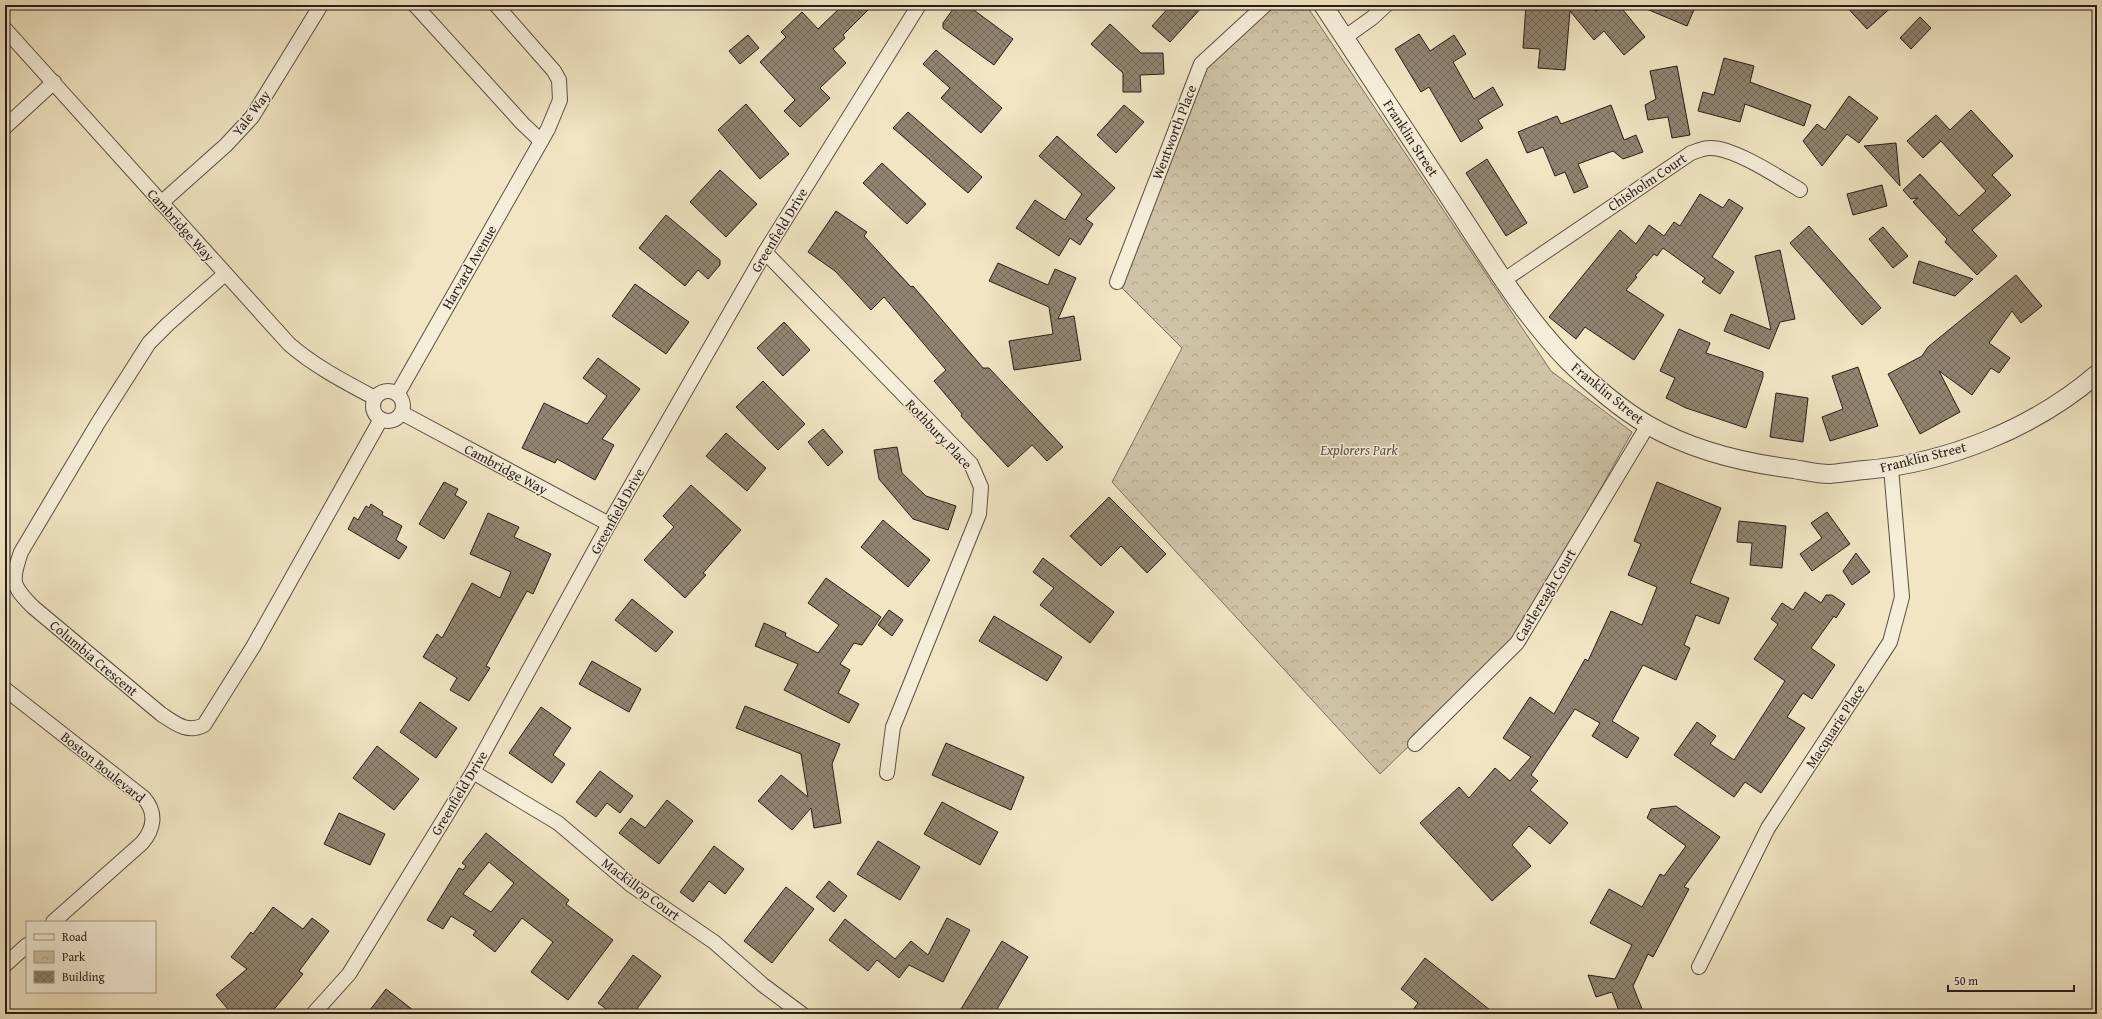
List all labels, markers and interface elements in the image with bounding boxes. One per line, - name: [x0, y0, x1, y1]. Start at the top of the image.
- street label: Wentworth Place: [1147, 81, 1201, 182]
- street label: Yale Way: [227, 86, 275, 140]
- street label: Franklin Street: [1379, 96, 1443, 181]
- street label: Chisholm Court: [1603, 148, 1691, 216]
- street label: Greenfield Drive: [746, 183, 812, 276]
- street label: Cambridge Way: [143, 184, 219, 266]
- street label: Harvard Avenue: [437, 221, 501, 313]
- street label: Franklin Street: [1567, 357, 1649, 429]
- street label: Rothbury Place: [901, 394, 977, 474]
- street label: Franklin Street: [1878, 437, 1968, 477]
- street label: Cambridge Way: [461, 439, 551, 499]
- park label: Explorers Park: [1319, 440, 1398, 460]
- street label: Greenfield Drive: [585, 464, 649, 558]
- street label: Castlereagh Court: [1509, 545, 1581, 645]
- street label: Columbia Crescent: [46, 615, 142, 701]
- street label: Macquarie Place: [1800, 680, 1870, 772]
- street label: Boston Boulevard: [57, 727, 150, 808]
- street label: Greenfield Drive: [426, 746, 492, 839]
- street label: Mackillop Court: [598, 853, 685, 925]
- legend: [26, 921, 156, 993]
- text: Road: [62, 928, 88, 945]
- text: Park: [62, 948, 86, 965]
- scale bar: [1948, 967, 2074, 993]
- text: Building: [62, 968, 105, 985]
- text: 50 m: [1954, 972, 1978, 989]

